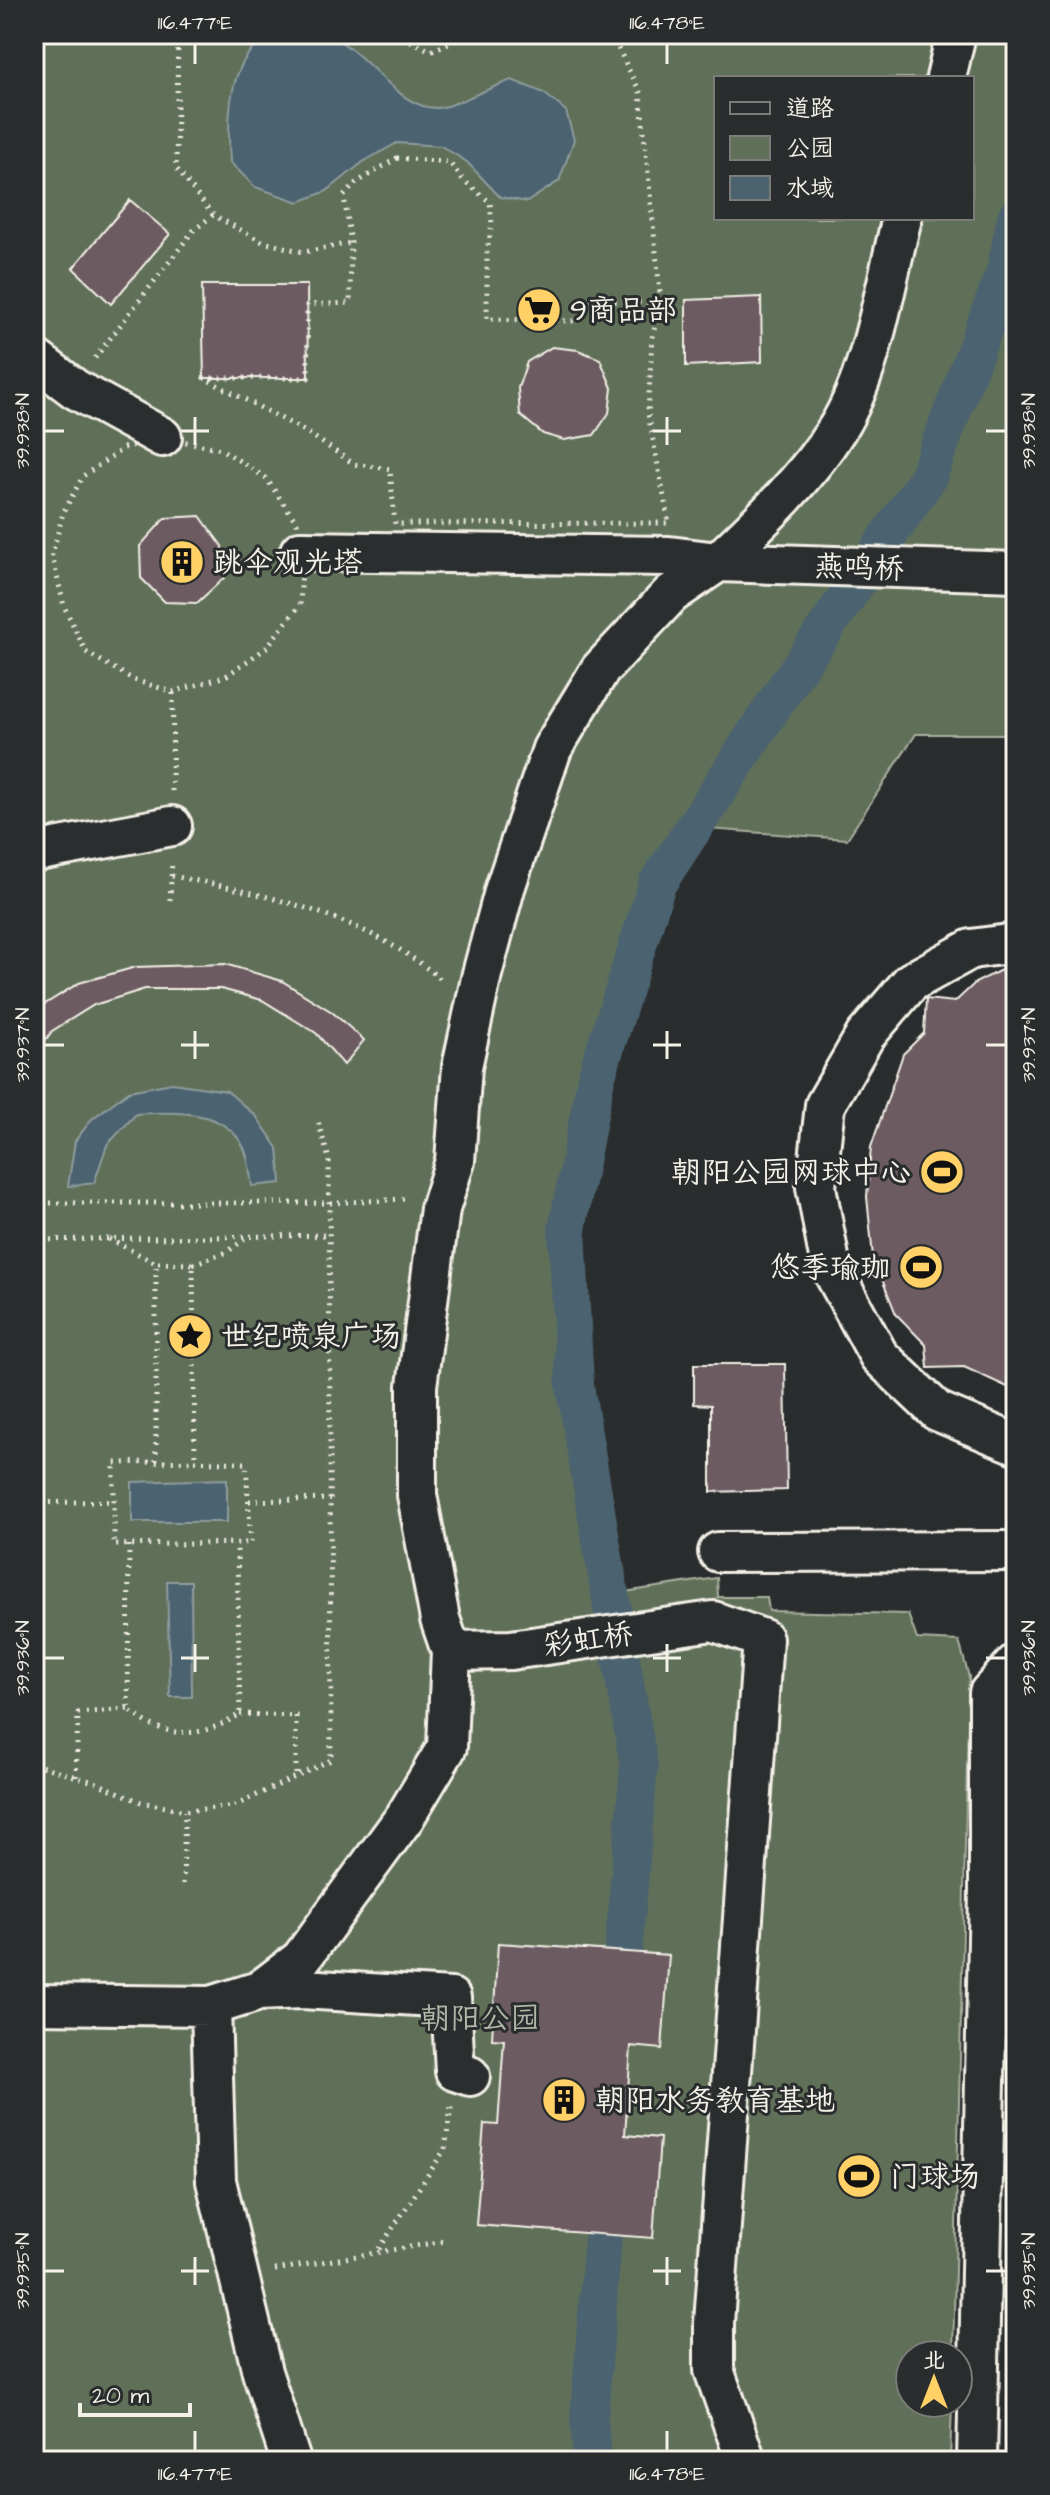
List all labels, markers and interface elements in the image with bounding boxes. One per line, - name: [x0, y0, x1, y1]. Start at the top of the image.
- text: 116.477°E: [158, 9, 233, 37]
- text: 116.478°E: [629, 9, 705, 37]
- legend: [714, 76, 974, 220]
- text: 道路: [786, 92, 834, 126]
- text: 公园: [786, 132, 834, 166]
- text: 水域: [786, 172, 834, 206]
- supermarket icon: 9商品部: [515, 286, 563, 334]
- place label: 9商品部: [570, 290, 677, 332]
- text: 39.938°N: [9, 393, 37, 469]
- text: 39.938°N: [1015, 393, 1043, 469]
- building icon: 跳伞观光塔: [158, 538, 206, 586]
- place label: 跳伞观光塔: [213, 542, 363, 584]
- street label: 燕鸣桥: [813, 545, 905, 591]
- text: 39.937°N: [9, 1007, 37, 1083]
- text: 39.937°N: [1015, 1007, 1043, 1083]
- sports icon: 朝阳公园网球中心: [918, 1148, 966, 1196]
- place label: 朝阳公园网球中心: [671, 1152, 911, 1194]
- sports icon: 悠季瑜珈: [897, 1243, 945, 1291]
- place label: 悠季瑜珈: [770, 1247, 890, 1289]
- place icon: 世纪喷泉广场: [166, 1312, 214, 1360]
- place label: 世纪喷泉广场: [221, 1316, 401, 1358]
- street label: 彩虹桥: [541, 1613, 636, 1667]
- text: 39.936°N: [9, 1620, 37, 1696]
- text: 39.936°N: [1015, 1620, 1043, 1696]
- park label: 朝阳公园: [420, 1998, 540, 2040]
- building icon: 朝阳水务教育基地: [540, 2076, 588, 2124]
- place label: 朝阳水务教育基地: [595, 2080, 835, 2122]
- sports icon: 门球场: [835, 2152, 883, 2200]
- place label: 门球场: [890, 2156, 980, 2198]
- text: 39.935°N: [9, 2232, 37, 2310]
- text: 39.935°N: [1015, 2232, 1043, 2310]
- north arrow: [894, 2339, 974, 2419]
- text: 北: [923, 2345, 945, 2376]
- scale bar: [80, 2367, 190, 2417]
- text: 20 m: [92, 2379, 149, 2413]
- text: 116.477°E: [158, 2460, 233, 2488]
- text: 116.478°E: [629, 2460, 705, 2488]

